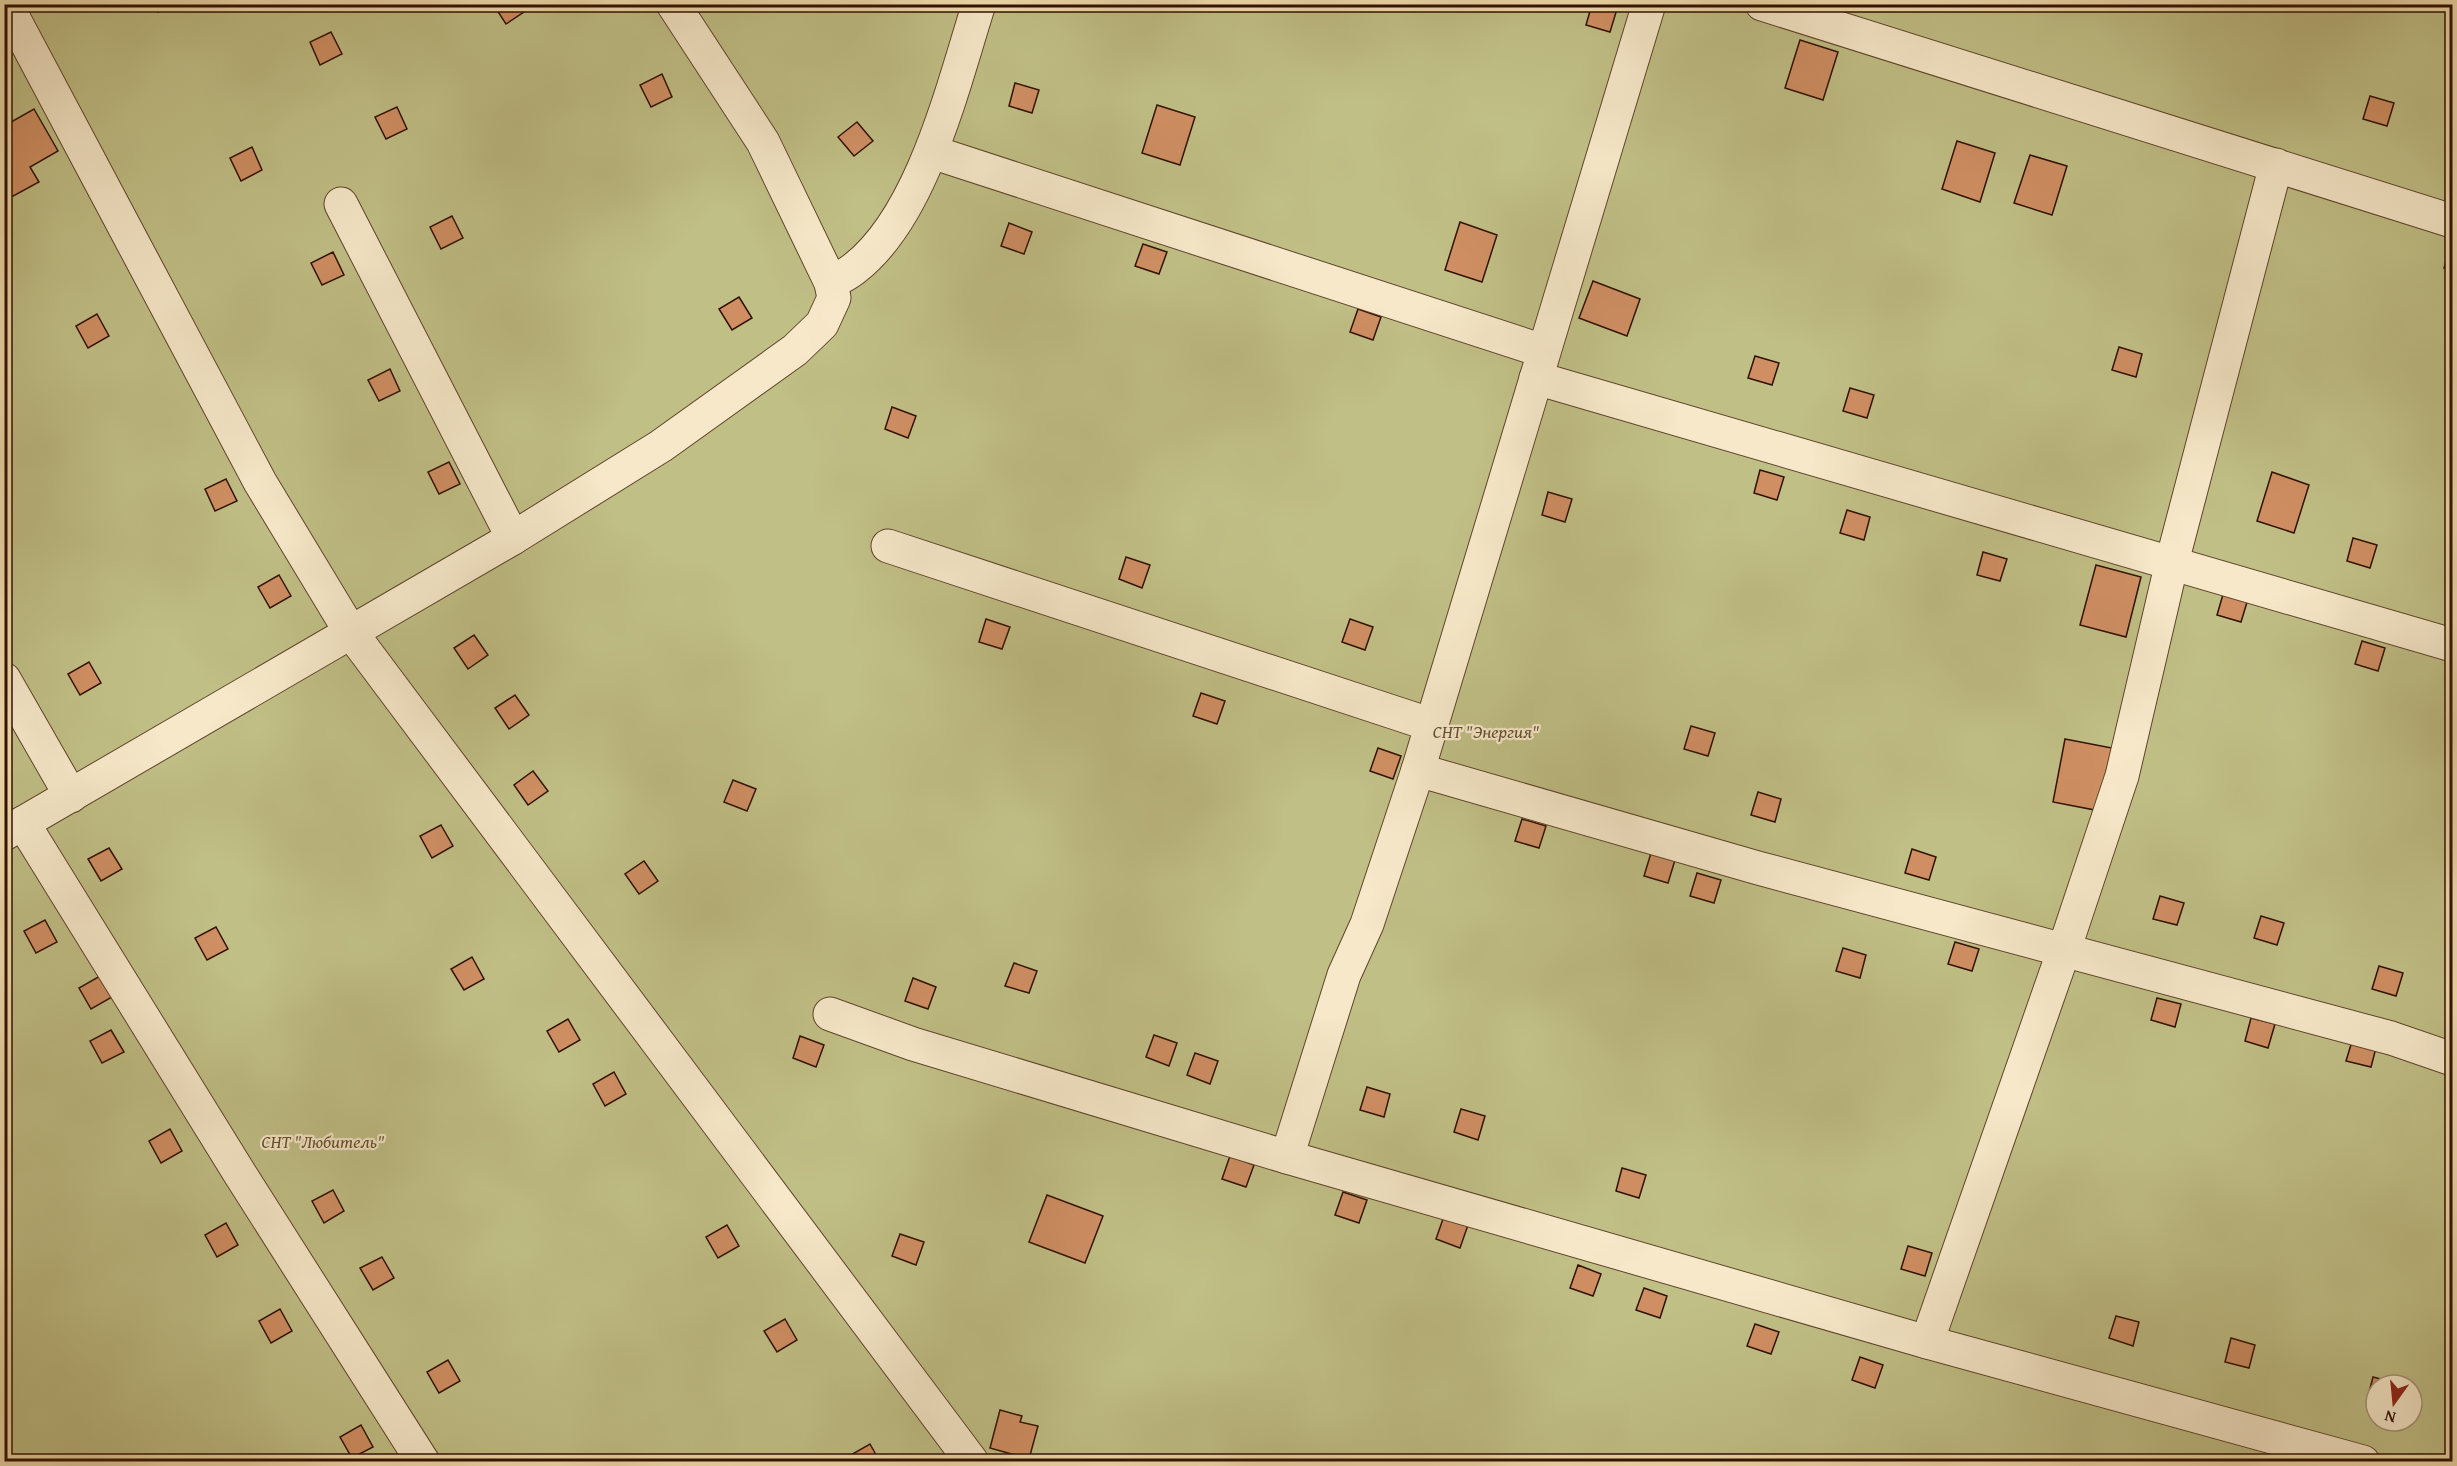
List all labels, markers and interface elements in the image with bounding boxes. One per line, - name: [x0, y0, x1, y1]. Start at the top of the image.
- park label: СНТ "Энергия": [1433, 718, 1539, 745]
- park label: СНТ "Любитель": [262, 1128, 384, 1155]
- north arrow: [2364, 1373, 2424, 1433]
- text: N: [2382, 1404, 2398, 1430]

